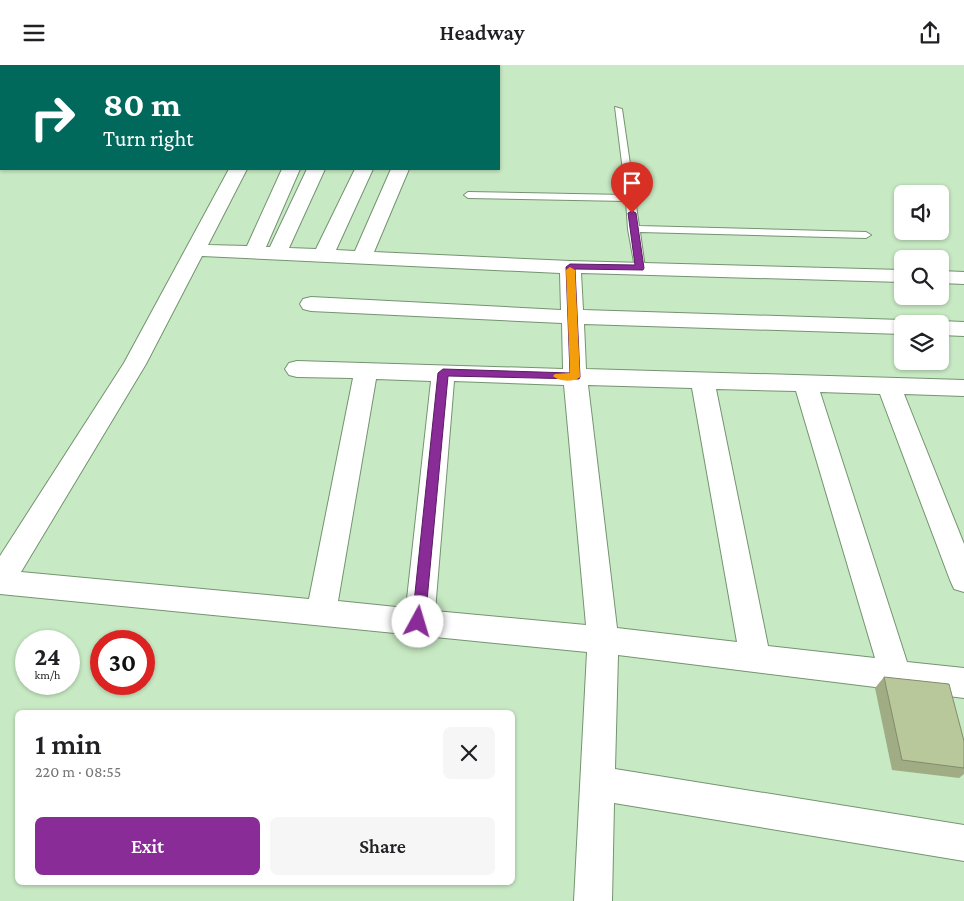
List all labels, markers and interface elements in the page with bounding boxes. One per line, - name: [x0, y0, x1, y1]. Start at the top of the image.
- icon: menu: [20, 19, 48, 47]
- icon: share: [916, 19, 944, 47]
- text: Headway: [440, 20, 524, 45]
- icon: right: [20, 85, 85, 150]
- text: 80 m: [103, 85, 181, 124]
- text: Turn right: [103, 126, 194, 151]
- pin: [611, 162, 653, 213]
- icon: arrive: [618, 169, 646, 197]
- map controls: [894, 185, 949, 370]
- button: sound: [894, 185, 949, 240]
- button: search: [894, 250, 949, 305]
- button: layers: [894, 315, 949, 370]
- position arrow: [391, 595, 443, 647]
- speed limit sign: 30: [90, 630, 155, 695]
- text: 24: [34, 643, 61, 670]
- text: km/h: [35, 668, 60, 682]
- text: 1 min: [35, 727, 102, 760]
- button: close: [443, 727, 495, 779]
- text: 220 m · 08:55: [35, 763, 121, 780]
- button: Exit: [35, 817, 260, 875]
- button: Share: [270, 817, 495, 875]

